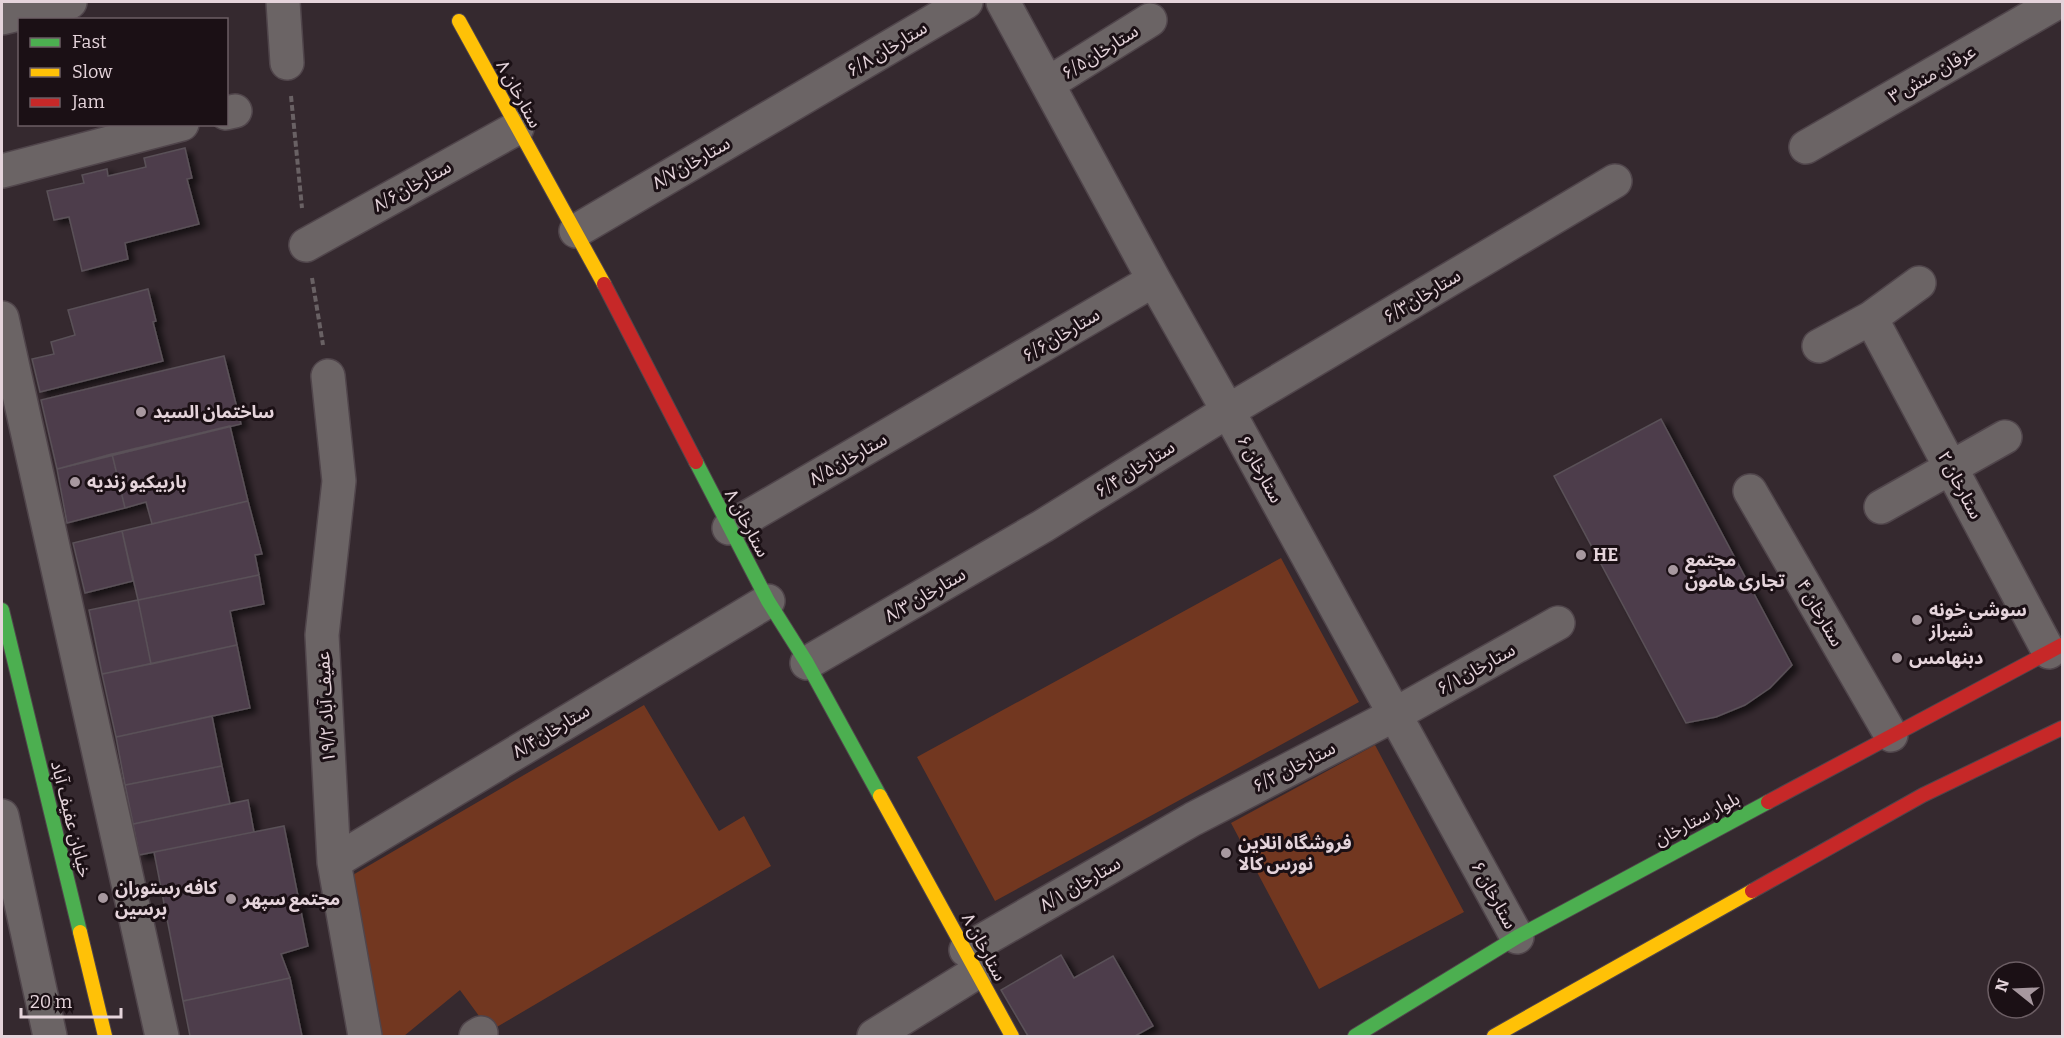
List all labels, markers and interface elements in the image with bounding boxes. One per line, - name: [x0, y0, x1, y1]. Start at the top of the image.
- street label: ستارخان ۶/۸: [843, 16, 931, 82]
- legend: [18, 18, 228, 126]
- street label: ستارخان۶/۵: [1058, 20, 1142, 84]
- text: Fast: [72, 31, 107, 53]
- street label: ۳ عرفان منش: [1884, 40, 1980, 108]
- street label: ستارخان ۸: [491, 56, 547, 132]
- text: Slow: [72, 61, 113, 83]
- text: Jam: [71, 91, 105, 113]
- street label: ستارخان۸/۷: [648, 132, 734, 194]
- street label: ستارخان۸/۶: [369, 155, 455, 217]
- street label: ستارخان۶/۳: [1379, 264, 1465, 328]
- street label: ستارخان۶/۶: [1018, 303, 1104, 367]
- place label: ساختمان السید: [153, 401, 274, 423]
- marker: ساختمان السید: [134, 405, 148, 419]
- street label: ستارخان۸/۵: [805, 428, 891, 490]
- street label: ستارخان ۶: [1232, 431, 1288, 507]
- street label: ستارخان ۶/۴: [1091, 436, 1179, 502]
- street label: ۲ ستارخان: [1933, 447, 1987, 523]
- place label: باربیکیو زندیه: [87, 471, 187, 493]
- marker: باربیکیو زندیه: [68, 475, 82, 489]
- street label: ستارخان ۸: [720, 485, 774, 561]
- place label: HE: [1593, 544, 1618, 566]
- marker: HE: [1574, 548, 1588, 562]
- place label: مجتمع تجاری هامون: [1685, 549, 1785, 592]
- street label: ستارخان ۸/۳: [881, 563, 969, 627]
- marker: مجتمع تجاری هامون: [1666, 563, 1680, 577]
- street label: ۴ ستارخان: [1792, 575, 1848, 651]
- place label: سوشی خونه شیراز: [1928, 599, 2027, 642]
- marker: سوشی خونه شیراز: [1910, 613, 1924, 627]
- street label: ستارخان۶/۱: [1433, 638, 1519, 700]
- place label: دبنهامس: [1909, 647, 1983, 669]
- street label: عفیف آباد ۱۹/۲: [312, 651, 340, 763]
- marker: دبنهامس: [1890, 651, 1904, 665]
- street label: ستارخان۸/۴: [508, 699, 594, 763]
- street label: ستارخان ۶/۲: [1249, 737, 1339, 797]
- street label: خیابان عفیف آباد: [46, 758, 96, 880]
- street label: بلوار ستارخان: [1651, 787, 1743, 851]
- place label: فروشگاه انلاین نورس کالا: [1238, 832, 1352, 875]
- marker: فروشگاه انلاین نورس کالا: [1219, 846, 1233, 860]
- street label: ستارخان ۸/۱: [1036, 852, 1124, 916]
- street label: ستارخان ۶: [1466, 857, 1522, 933]
- place label: کافه رستوران برسین: [115, 877, 218, 920]
- place label: مجتمع سپهر: [242, 888, 340, 912]
- marker: کافه رستوران برسین: [96, 891, 110, 905]
- marker: مجتمع سپهر: [224, 892, 238, 906]
- street label: ستارخان ۸: [957, 909, 1011, 985]
- north arrow: [1986, 960, 2046, 1020]
- text: N: [1991, 977, 2013, 994]
- scale bar: [21, 981, 122, 1019]
- text: 20 m: [30, 991, 72, 1013]

